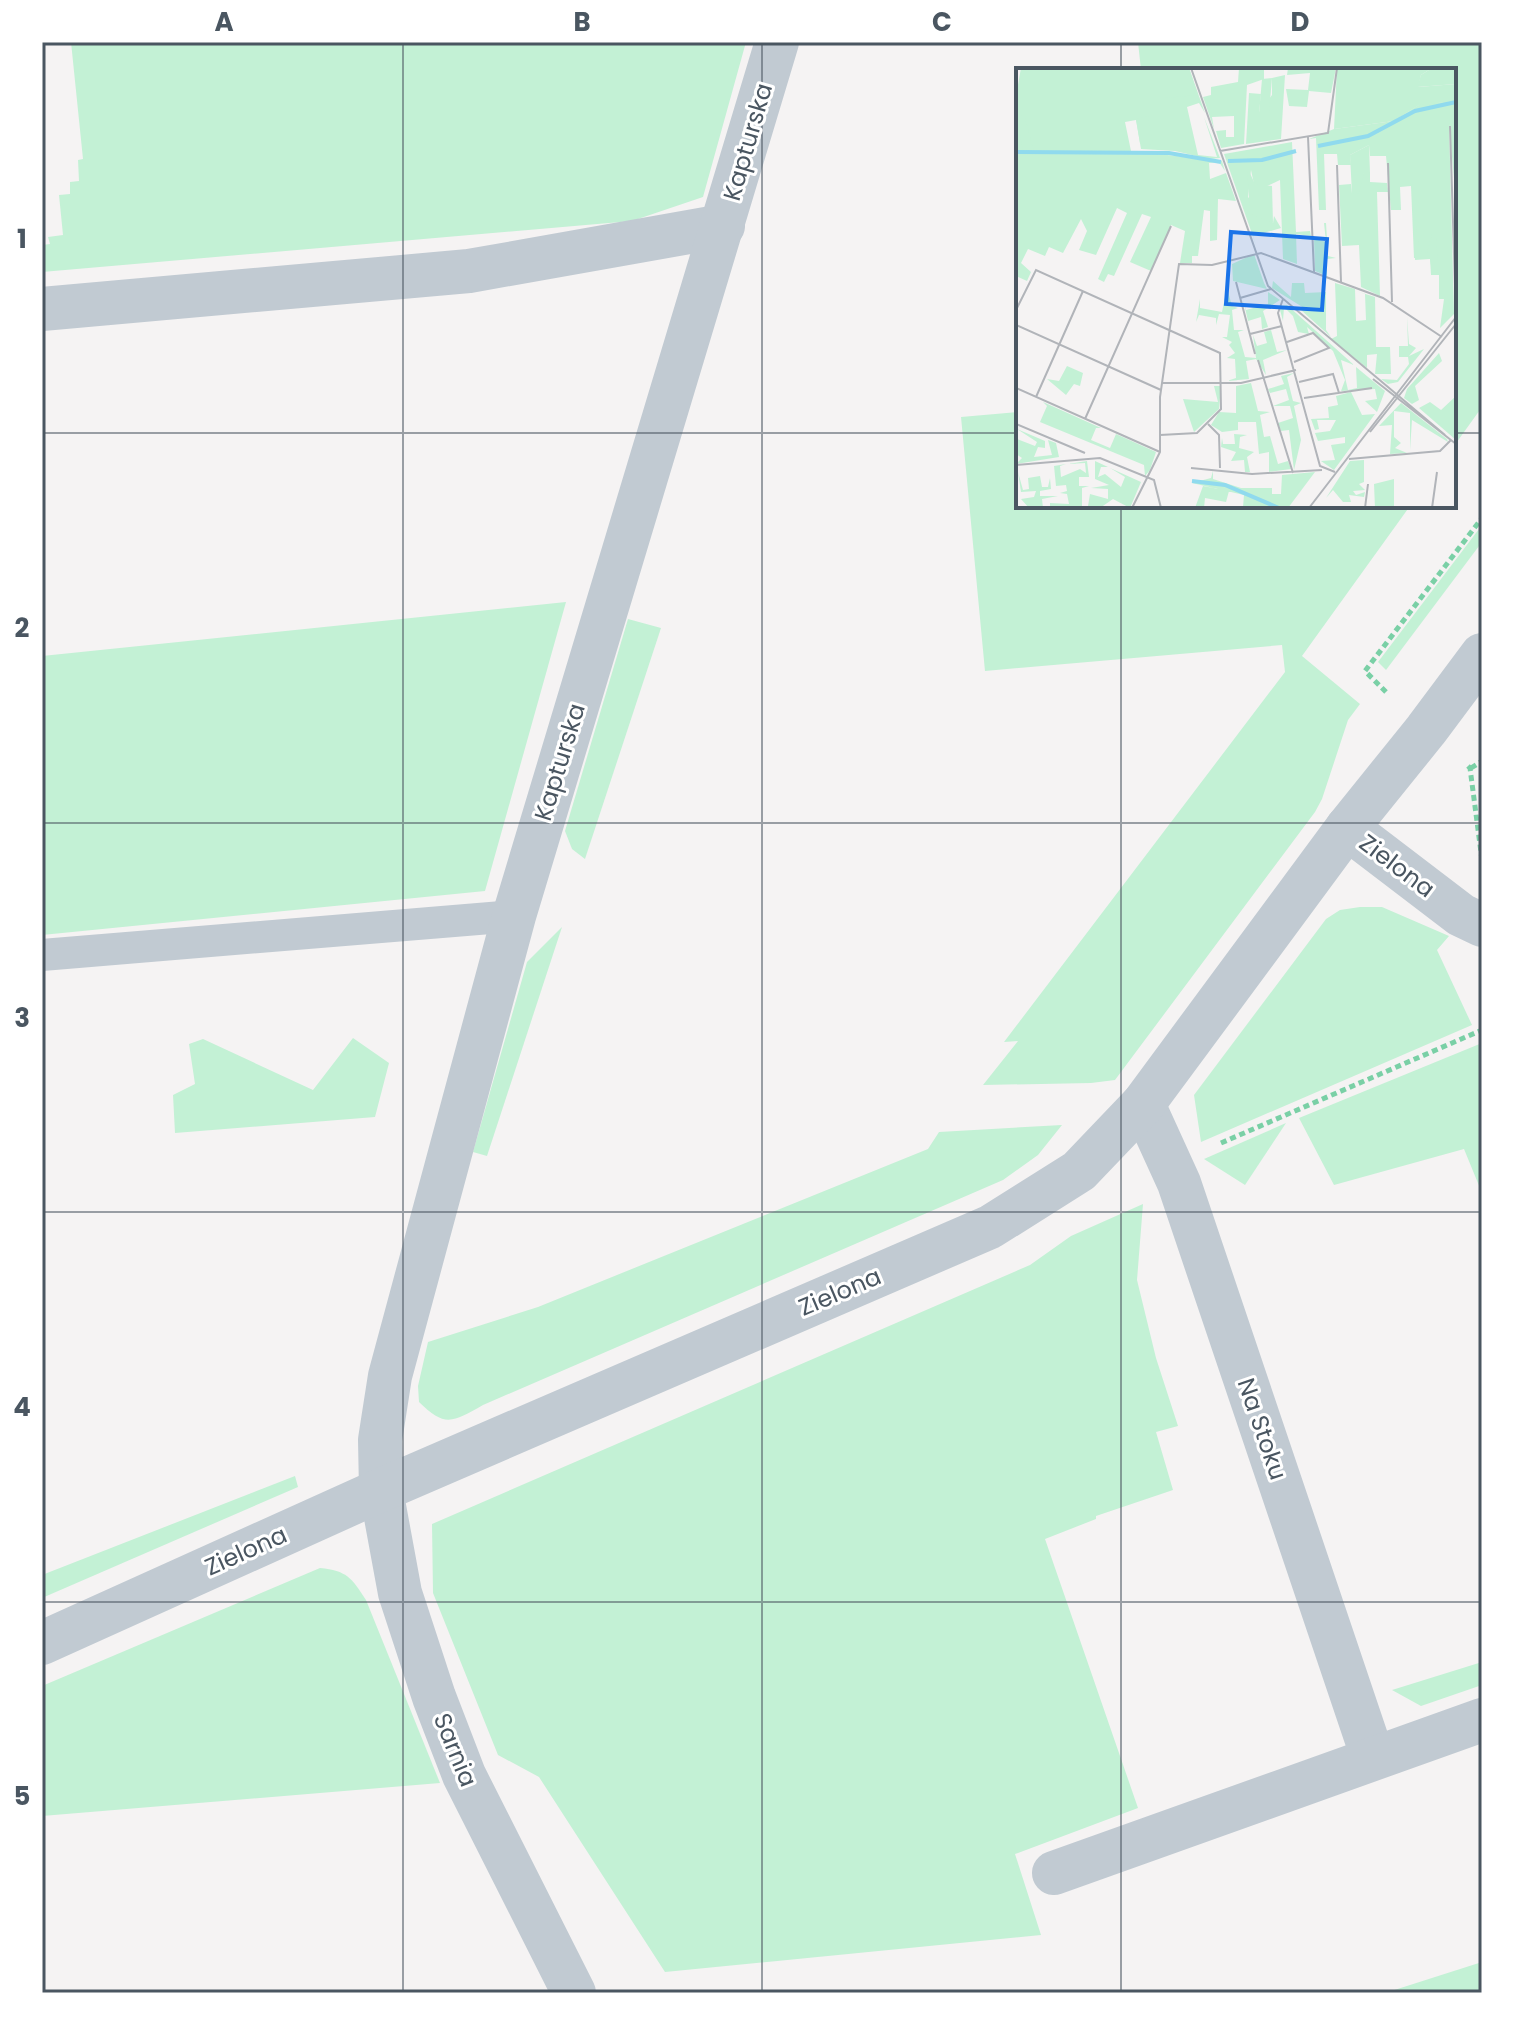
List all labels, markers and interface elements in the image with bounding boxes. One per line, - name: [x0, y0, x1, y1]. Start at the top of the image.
- text: A: [214, 4, 234, 40]
- text: B: [573, 4, 591, 40]
- text: C: [932, 4, 952, 40]
- text: D: [1291, 4, 1310, 40]
- inset map: [1016, 68, 1456, 508]
- street label: Kapturska: [715, 79, 780, 205]
- text: 1: [17, 221, 27, 257]
- text: 2: [15, 610, 30, 646]
- street label: Kapturska: [526, 699, 593, 825]
- street label: Zielona: [1353, 826, 1442, 905]
- text: 3: [14, 1000, 30, 1036]
- street label: Zielona: [793, 1259, 886, 1324]
- street label: Na Stoku: [1230, 1374, 1295, 1484]
- text: 4: [13, 1389, 31, 1425]
- street label: Zielona: [200, 1518, 292, 1583]
- street label: Sarnia: [426, 1708, 485, 1792]
- text: 5: [14, 1778, 30, 1814]

